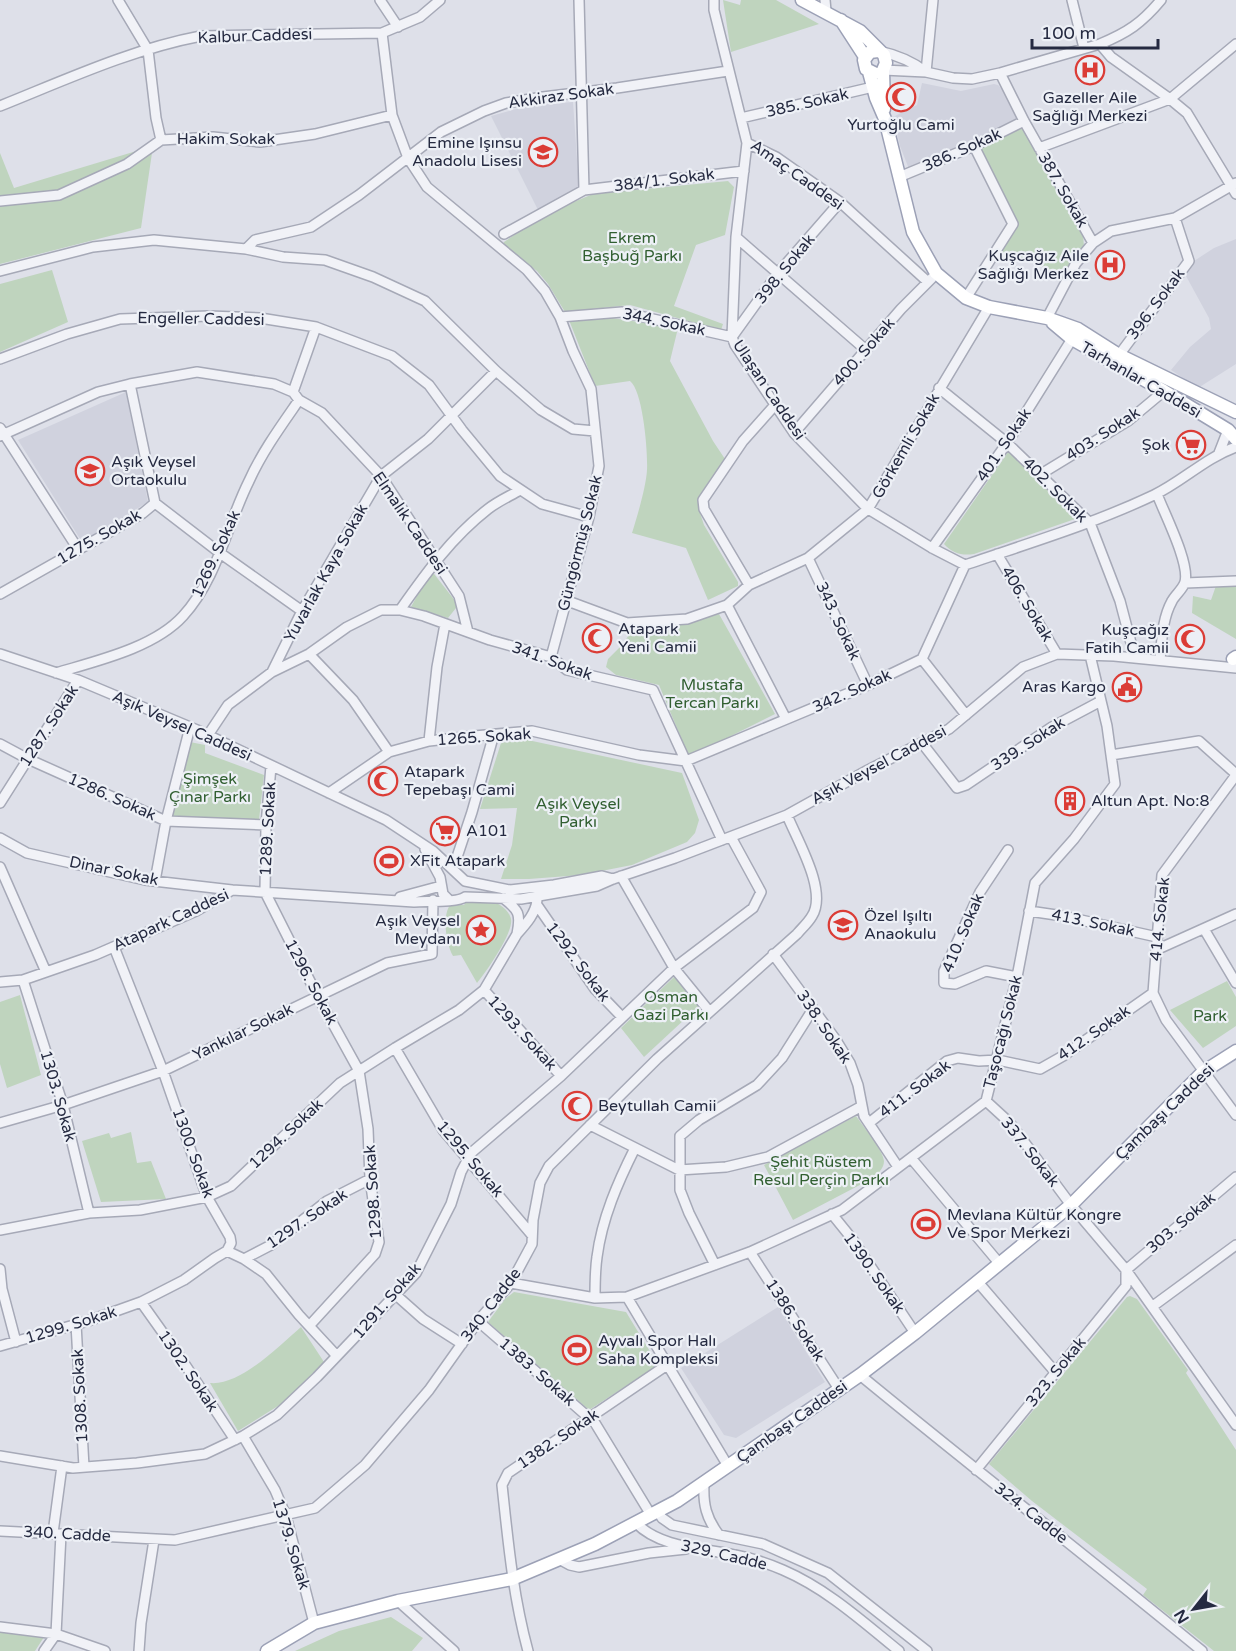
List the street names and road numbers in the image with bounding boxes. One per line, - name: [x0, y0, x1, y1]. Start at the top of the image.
- street label: Kalbur Caddesi: [197, 24, 313, 48]
- street label: Akkiraz Sokak: [507, 79, 615, 113]
- street label: 385. Sokak: [764, 84, 851, 122]
- street label: 386. Sokak: [919, 124, 1005, 176]
- street label: Hakim Sokak: [177, 129, 276, 149]
- street label: Amaç Caddesi: [747, 135, 847, 215]
- street label: 387. Sokak: [1033, 149, 1093, 231]
- street label: 384/1. Sokak: [612, 164, 716, 196]
- street label: 398. Sokak: [751, 230, 819, 308]
- street label: 396. Sokak: [1123, 264, 1190, 344]
- street label: 344. Sokak: [621, 303, 708, 341]
- street label: Engeller Caddesi: [137, 308, 265, 330]
- street label: 400. Sokak: [829, 313, 899, 390]
- street label: Ulaşan Caddesi: [728, 336, 810, 444]
- street label: Tarhanlar Caddesi: [1077, 337, 1205, 423]
- street label: Görkemli Sokak: [868, 390, 944, 502]
- street label: 403. Sokak: [1062, 403, 1144, 465]
- street label: 401. Sokak: [972, 404, 1036, 486]
- street label: 402. Sokak: [1018, 453, 1092, 527]
- street label: Elmalık Caddesi: [368, 468, 452, 578]
- street label: Güngörmüş Sokak: [553, 473, 607, 613]
- street label: Yuvarlak Kaya Sokak: [280, 500, 373, 646]
- street label: 1275. Sokak: [53, 505, 145, 569]
- street label: 1269. Sokak: [187, 507, 245, 601]
- street label: 406. Sokak: [997, 563, 1057, 646]
- street label: 343. Sokak: [811, 579, 865, 664]
- street label: 341. Sokak: [509, 637, 595, 685]
- street label: 342. Sokak: [809, 665, 895, 717]
- street label: 1287. Sokak: [15, 681, 83, 771]
- street label: Aşık Veysel Caddesi: [109, 686, 255, 766]
- street label: 339. Sokak: [987, 713, 1069, 775]
- street label: Aşık Veysel Caddesi: [808, 721, 950, 809]
- street label: 1265. Sokak: [436, 724, 532, 750]
- street label: 1286. Sokak: [65, 769, 159, 825]
- street label: 1289. Sokak: [256, 781, 280, 877]
- street label: Dinar Sokak: [68, 852, 161, 890]
- street label: 414. Sokak: [1146, 876, 1174, 962]
- street label: Atapark Caddesi: [110, 884, 232, 956]
- street label: 410. Sokak: [937, 890, 989, 976]
- street label: 413. Sokak: [1050, 904, 1137, 942]
- street label: 1292. Sokak: [542, 918, 615, 1006]
- street label: 1296. Sokak: [280, 936, 342, 1029]
- street label: Taşocağı Sokak: [979, 973, 1027, 1091]
- street label: 338. Sokak: [792, 986, 856, 1068]
- street label: 1293. Sokak: [483, 991, 561, 1075]
- street label: Yankılar Sokak: [189, 999, 297, 1065]
- street label: 412. Sokak: [1054, 1000, 1134, 1065]
- street label: 1303. Sokak: [35, 1048, 81, 1144]
- street label: 411. Sokak: [875, 1055, 955, 1122]
- street label: Çambaşı Caddesi: [1111, 1059, 1219, 1165]
- street label: 1294. Sokak: [245, 1094, 328, 1173]
- street label: 1300. Sokak: [167, 1105, 219, 1201]
- street label: 337. Sokak: [996, 1113, 1064, 1191]
- street label: 1295. Sokak: [432, 1116, 508, 1202]
- street label: 1298. Sokak: [360, 1144, 386, 1240]
- street label: 1297. Sokak: [263, 1184, 352, 1253]
- street label: 303. Sokak: [1142, 1188, 1220, 1258]
- street label: 1390. Sokak: [839, 1229, 909, 1318]
- street label: 1291. Sokak: [348, 1259, 426, 1343]
- street label: 340. Cadde: [457, 1264, 525, 1346]
- street label: 1386. Sokak: [761, 1275, 829, 1365]
- street label: 1299. Sokak: [23, 1302, 119, 1348]
- street label: 1302. Sokak: [153, 1326, 223, 1416]
- street label: 1383. Sokak: [495, 1333, 579, 1411]
- street label: 323. Sokak: [1022, 1333, 1090, 1411]
- street label: 1308. Sokak: [68, 1348, 92, 1444]
- street label: Çambaşı Caddesi: [733, 1376, 851, 1468]
- street label: 1382. Sokak: [513, 1404, 603, 1474]
- street label: 324. Cadde: [990, 1478, 1072, 1548]
- street label: 1379. Sokak: [268, 1496, 314, 1592]
- street label: 340. Cadde: [23, 1522, 111, 1546]
- street label: 329. Cadde: [679, 1535, 769, 1575]

